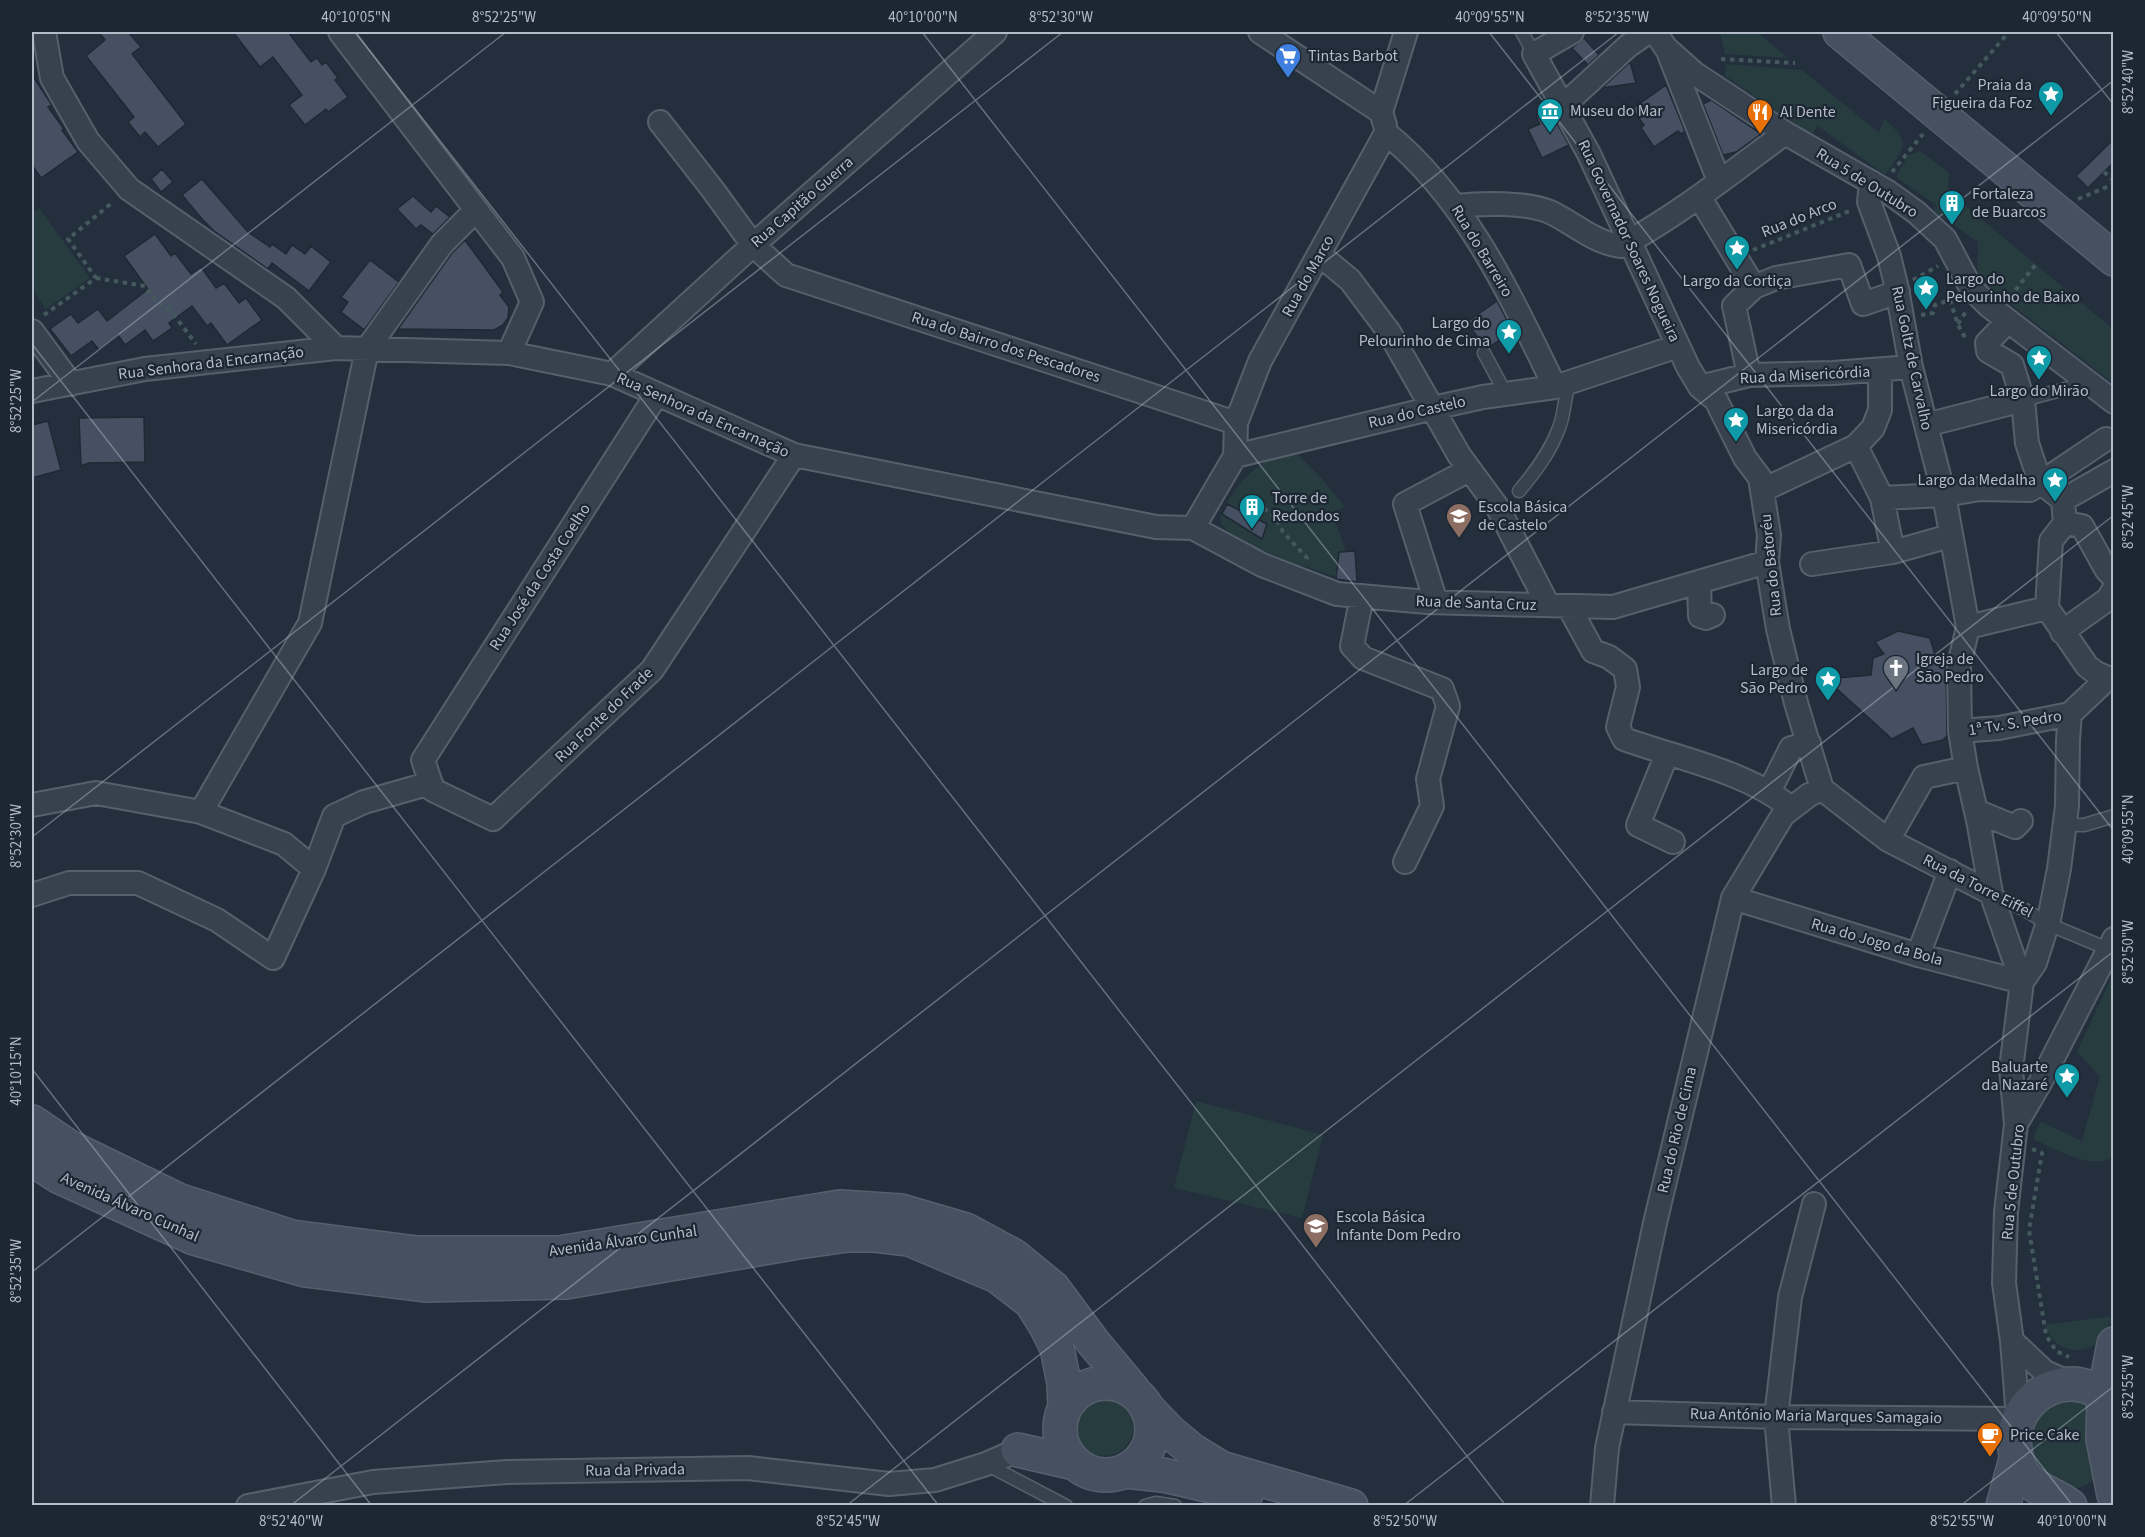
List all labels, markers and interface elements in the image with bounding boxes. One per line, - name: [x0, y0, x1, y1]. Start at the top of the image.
- text: 40°10'05"N: [321, 7, 391, 28]
- text: 8°52'25"W: [472, 7, 536, 28]
- text: 40°10'00"N: [888, 7, 958, 28]
- text: 8°52'30"W: [1029, 7, 1093, 28]
- text: 40°09'55"N: [1455, 7, 1525, 28]
- text: 8°52'35"W: [1585, 7, 1649, 28]
- text: 40°09'50"N: [2022, 7, 2092, 28]
- supermarket icon: Tintas Barbot: [1273, 41, 1303, 79]
- place label: Tintas Barbot: [1308, 45, 1399, 67]
- text: 8°52'40"W: [2118, 50, 2139, 114]
- place label: Praia da Figueira da Foz: [1932, 74, 2032, 114]
- place icon: Praia da Figueira da Foz: [2036, 79, 2066, 117]
- museum icon: Museu do Mar: [1535, 96, 1565, 134]
- restaurant icon: Al Dente: [1745, 97, 1775, 135]
- place label: Museu do Mar: [1570, 100, 1663, 122]
- place label: Al Dente: [1780, 101, 1836, 123]
- street label: Rua Governador Soares Nogueira: [1572, 136, 1686, 346]
- street label: Rua 5 de Outubro: [1812, 143, 1922, 223]
- street label: Rua Capitão Guerra: [746, 151, 858, 253]
- place label: Fortaleza de Buarcos: [1972, 183, 2046, 223]
- building icon: Fortaleza de Buarcos: [1937, 188, 1967, 226]
- street label: Rua do Arco: [1758, 193, 1840, 243]
- street label: Rua do Barreiro: [1446, 201, 1518, 301]
- street label: Rua do Marco: [1276, 231, 1340, 321]
- place icon: Largo da Cortiça: [1722, 233, 1752, 271]
- place label: Largo do Pelourinho de Baixo: [1946, 268, 2080, 308]
- place label: Largo da Cortiça: [1683, 270, 1792, 292]
- place icon: Largo do Pelourinho de Baixo: [1911, 273, 1941, 311]
- street label: Rua Goltz de Carvalho: [1886, 284, 1938, 432]
- street label: Rua do Bairro dos Pescadores: [909, 306, 1104, 388]
- place label: Largo do Pelourinho de Cima: [1359, 312, 1490, 352]
- place icon: Largo do Pelourinho de Cima: [1494, 317, 1524, 355]
- street label: Rua Senhora da Encarnação: [117, 341, 305, 385]
- place icon: Largo do Mirão: [2024, 343, 2054, 381]
- street label: Rua da Misericórdia: [1739, 361, 1871, 389]
- street label: Rua Senhora da Encarnação: [613, 367, 793, 463]
- text: 8°52'25"W: [6, 369, 27, 433]
- place label: Largo do Mirão: [1989, 380, 2089, 402]
- street label: Rua do Castelo: [1366, 390, 1468, 434]
- place label: Largo da da Misericórdia: [1756, 400, 1838, 440]
- place icon: Largo da da Misericórdia: [1721, 405, 1751, 443]
- place icon: Largo da Medalha: [2040, 465, 2070, 503]
- place label: Largo da Medalha: [1918, 469, 2036, 491]
- text: 8°52'45"W: [2118, 485, 2139, 549]
- place label: Torre de Redondos: [1272, 487, 1340, 527]
- building icon: Torre de Redondos: [1237, 492, 1267, 530]
- place label: Escola Básica de Castelo: [1478, 496, 1567, 536]
- street label: Rua José da Costa Coelho: [484, 499, 596, 655]
- school or university icon: Escola Básica de Castelo: [1444, 501, 1474, 539]
- street label: Rua do Batoréu: [1755, 513, 1787, 617]
- street label: Rua de Santa Cruz: [1415, 590, 1537, 616]
- place label: Igreja de São Pedro: [1916, 648, 1984, 688]
- church icon: Igreja de São Pedro: [1881, 653, 1911, 691]
- place label: Largo de São Pedro: [1740, 659, 1808, 699]
- street label: Rua Fonte do Frade: [550, 662, 658, 768]
- place icon: Largo de São Pedro: [1813, 664, 1843, 702]
- street label: 1ª Tv. S. Pedro: [1967, 705, 2063, 741]
- text: 40°09'55"N: [2118, 794, 2139, 864]
- text: 8°52'30"W: [6, 804, 27, 868]
- street label: Rua da Torre Eiffel: [1919, 849, 2037, 923]
- street label: Rua do Jogo da Bola: [1808, 913, 1946, 971]
- text: 8°52'50"W: [2118, 920, 2139, 984]
- text: 40°10'15"N: [6, 1036, 27, 1106]
- place label: Baluarte da Nazaré: [1982, 1056, 2048, 1096]
- place icon: Baluarte da Nazaré: [2052, 1061, 2082, 1099]
- street label: Rua do Rio de Cima: [1652, 1065, 1702, 1195]
- street label: Rua 5 de Outubro: [1996, 1123, 2030, 1241]
- street label: Avenida Álvaro Cunhal: [57, 1167, 203, 1247]
- place label: Escola Básica Infante Dom Pedro: [1336, 1206, 1461, 1246]
- school or university icon: Escola Básica Infante Dom Pedro: [1301, 1211, 1331, 1249]
- street label: Avenida Álvaro Cunhal: [548, 1220, 698, 1262]
- text: 8°52'35"W: [6, 1239, 27, 1303]
- text: 8°52'55"W: [2118, 1355, 2139, 1419]
- street label: Rua António Maria Marques Samagaio: [1690, 1403, 1942, 1429]
- cafe icon: Price Cake: [1975, 1420, 2005, 1458]
- place label: Price Cake: [2010, 1424, 2079, 1446]
- street label: Rua da Privada: [585, 1458, 685, 1482]
- text: 8°52'40"W: [259, 1511, 323, 1532]
- text: 8°52'45"W: [816, 1511, 880, 1532]
- text: 8°52'50"W: [1373, 1511, 1437, 1532]
- text: 8°52'55"W: [1930, 1511, 1994, 1532]
- text: 40°10'00"N: [2037, 1511, 2107, 1532]

